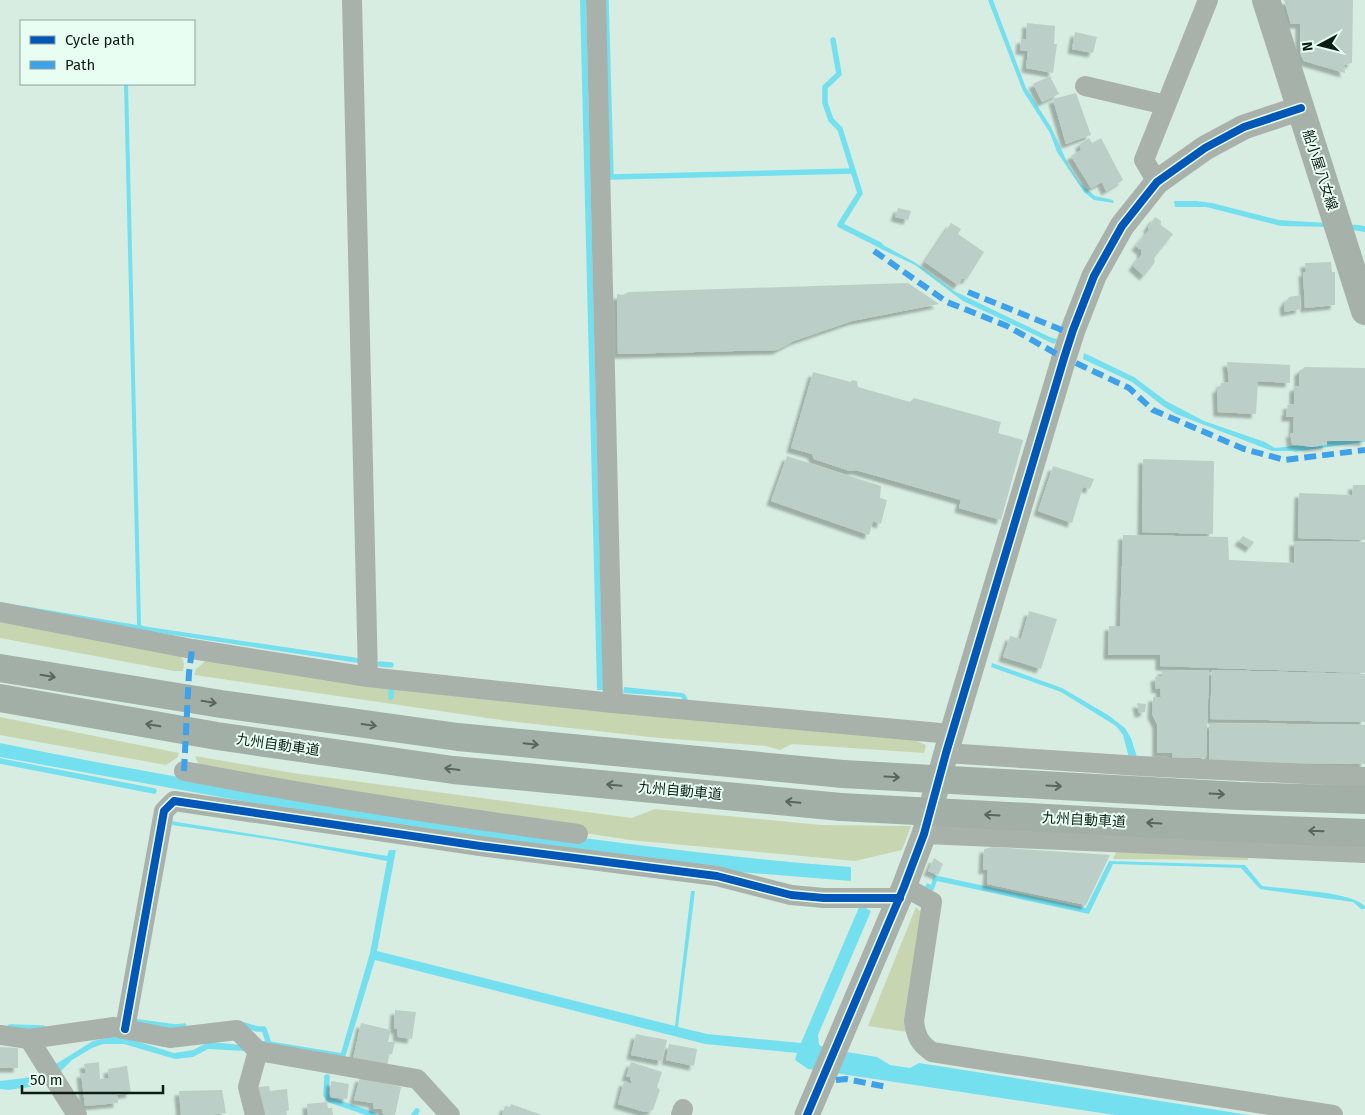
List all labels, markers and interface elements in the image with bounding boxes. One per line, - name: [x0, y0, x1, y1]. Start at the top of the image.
- legend: [20, 20, 195, 85]
- north arrow: [1295, 20, 1345, 70]
- text: Cycle path: [65, 31, 135, 49]
- text: N: [1299, 41, 1317, 52]
- text: Path: [65, 56, 95, 74]
- street label: 船小屋八女線: [1299, 127, 1341, 213]
- one-way arrow: [40, 672, 56, 682]
- one-way arrow: [200, 698, 216, 708]
- one-way arrow: [145, 719, 161, 729]
- one-way arrow: [361, 720, 377, 730]
- street label: 九州自動車道: [235, 731, 321, 759]
- one-way arrow: [522, 739, 538, 749]
- one-way arrow: [444, 764, 460, 774]
- one-way arrow: [884, 772, 900, 782]
- street label: 九州自動車道: [637, 779, 723, 803]
- one-way arrow: [606, 780, 622, 790]
- one-way arrow: [1046, 781, 1062, 790]
- one-way arrow: [1208, 790, 1224, 799]
- one-way arrow: [785, 797, 801, 807]
- street label: 九州自動車道: [1042, 809, 1126, 831]
- one-way arrow: [984, 810, 1000, 819]
- one-way arrow: [1146, 819, 1162, 828]
- one-way arrow: [1309, 826, 1325, 836]
- scale bar: [22, 1062, 164, 1094]
- text: 50 m: [30, 1071, 63, 1089]

